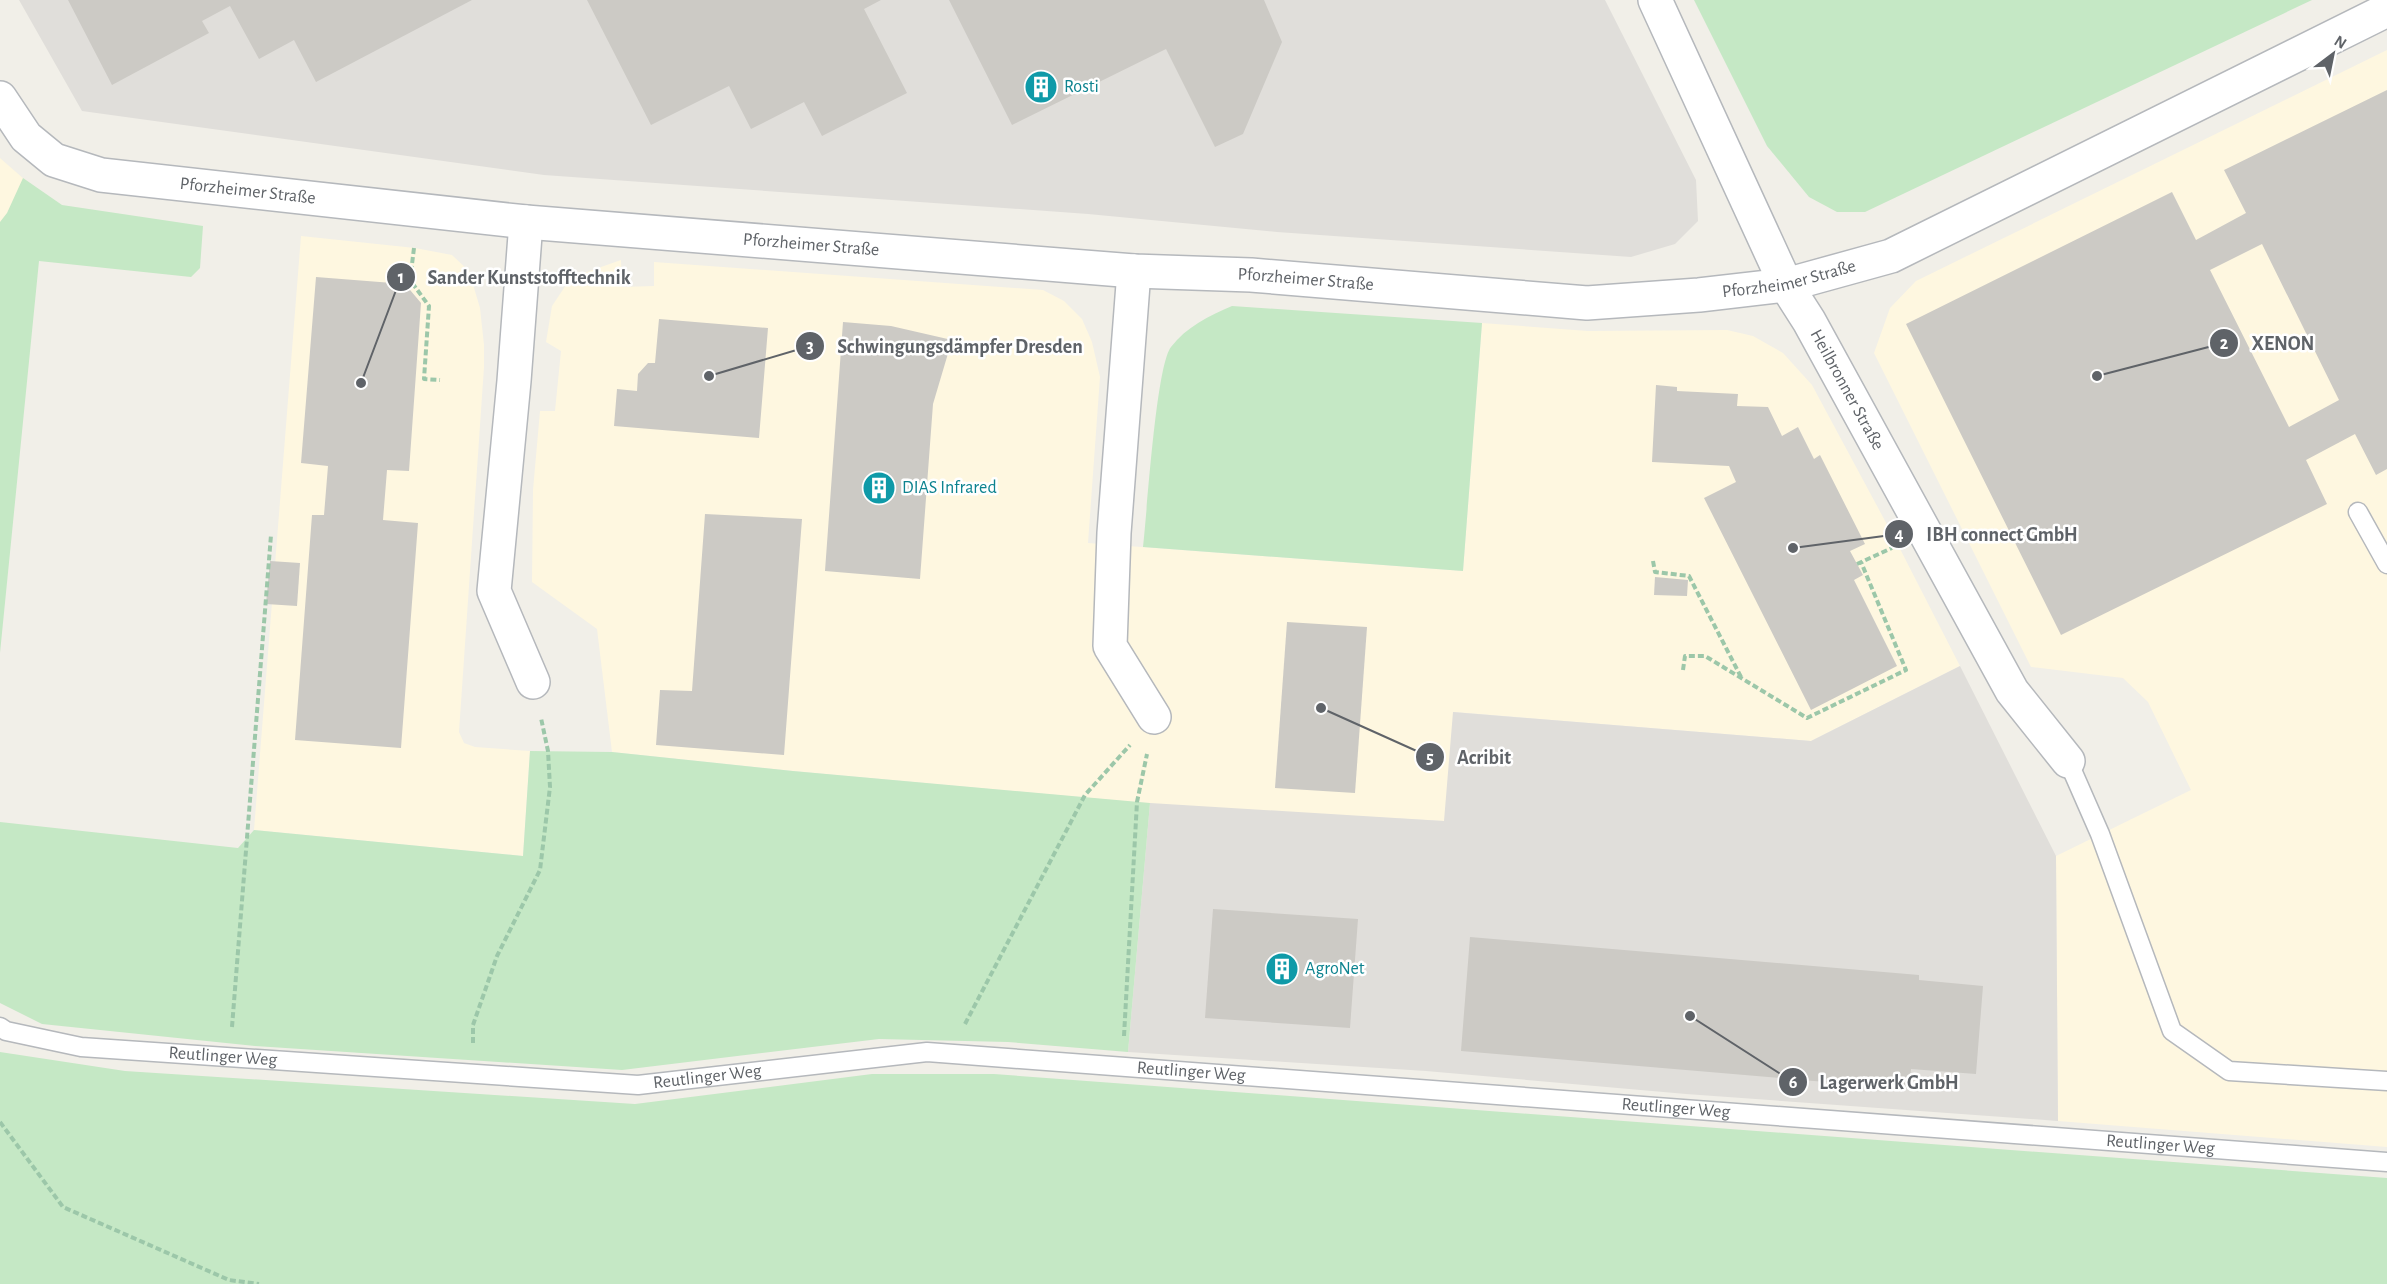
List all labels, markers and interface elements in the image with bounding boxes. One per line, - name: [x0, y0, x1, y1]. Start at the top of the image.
- north arrow: [2303, 24, 2363, 84]
- text: N: [2331, 32, 2349, 52]
- building icon: Rosti: [1023, 69, 1059, 105]
- place label: Rosti: [1064, 78, 1099, 96]
- street label: Pforzheimer Straße: [179, 175, 316, 208]
- street label: Pforzheimer Straße: [742, 231, 880, 259]
- street label: Pforzheimer Straße: [1721, 257, 1858, 301]
- callout: Sander Kunststofftechnik: [386, 258, 643, 296]
- street label: Pforzheimer Straße: [1237, 266, 1375, 294]
- text: Sander Kunststofftechnik: [427, 268, 631, 288]
- text: 1: [398, 269, 404, 287]
- callout: XENON: [2209, 324, 2326, 362]
- callout: Schwingungsdämpfer Dresden: [795, 327, 1095, 365]
- street label: Heilbronner Straße: [1807, 327, 1887, 453]
- text: XENON: [2251, 334, 2315, 354]
- text: 2: [2220, 335, 2229, 353]
- text: Schwingungsdämpfer Dresden: [837, 337, 1083, 357]
- text: 3: [806, 338, 814, 356]
- building icon: DIAS Infrared: [861, 470, 897, 506]
- place label: DIAS Infrared: [902, 479, 997, 497]
- callout: IBH connect GmbH: [1884, 515, 2090, 553]
- text: IBH connect GmbH: [1926, 525, 2078, 545]
- text: 4: [1894, 526, 1904, 544]
- callout: Acribit: [1415, 738, 1523, 776]
- text: Acribit: [1457, 748, 1511, 768]
- text: 5: [1426, 749, 1434, 767]
- building icon: AgroNet: [1264, 951, 1300, 987]
- place label: AgroNet: [1305, 960, 1365, 978]
- street label: Reutlinger Weg: [168, 1044, 278, 1069]
- street label: Reutlinger Weg: [1136, 1059, 1246, 1085]
- street label: Reutlinger Weg: [652, 1062, 763, 1092]
- callout: Lagerwerk GmbH: [1778, 1063, 1971, 1101]
- text: Lagerwerk GmbH: [1819, 1073, 1959, 1093]
- text: 6: [1789, 1074, 1798, 1092]
- street label: Reutlinger Weg: [1621, 1095, 1731, 1121]
- street label: Reutlinger Weg: [2106, 1132, 2216, 1158]

